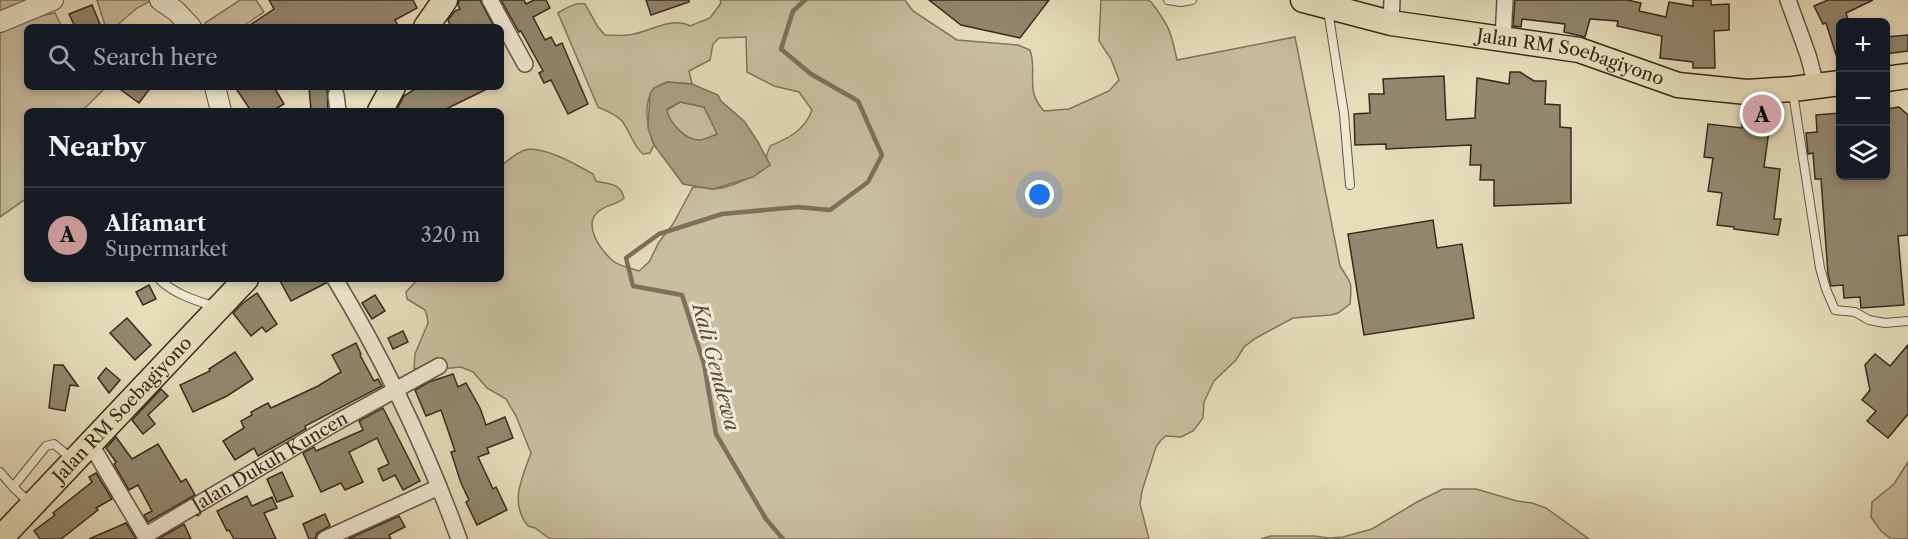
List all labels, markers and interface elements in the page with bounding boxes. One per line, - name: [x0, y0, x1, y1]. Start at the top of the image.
- map controls: [1836, 18, 1890, 180]
- button: +: [1836, 18, 1890, 72]
- search box: [24, 24, 504, 90]
- street label: Jalan RM Soebagiyono: [1472, 24, 1667, 90]
- icon: search: [45, 41, 78, 74]
- text: Search here: [93, 44, 218, 71]
- button: −: [1836, 72, 1890, 126]
- pin: A: [1742, 92, 1782, 136]
- button: layers: [1836, 126, 1890, 180]
- text: Nearby: [48, 131, 146, 163]
- your location: [1025, 180, 1054, 209]
- text: Alfamart: [105, 210, 206, 237]
- text: A: [60, 223, 75, 247]
- text: 320 m: [421, 223, 480, 247]
- text: Supermarket: [105, 237, 228, 261]
- water label: Kali Gendewa: [687, 299, 745, 434]
- street label: Jalan RM Soebagiyono: [46, 332, 197, 489]
- street label: Jalan Dukuh Kuncen: [186, 407, 352, 518]

